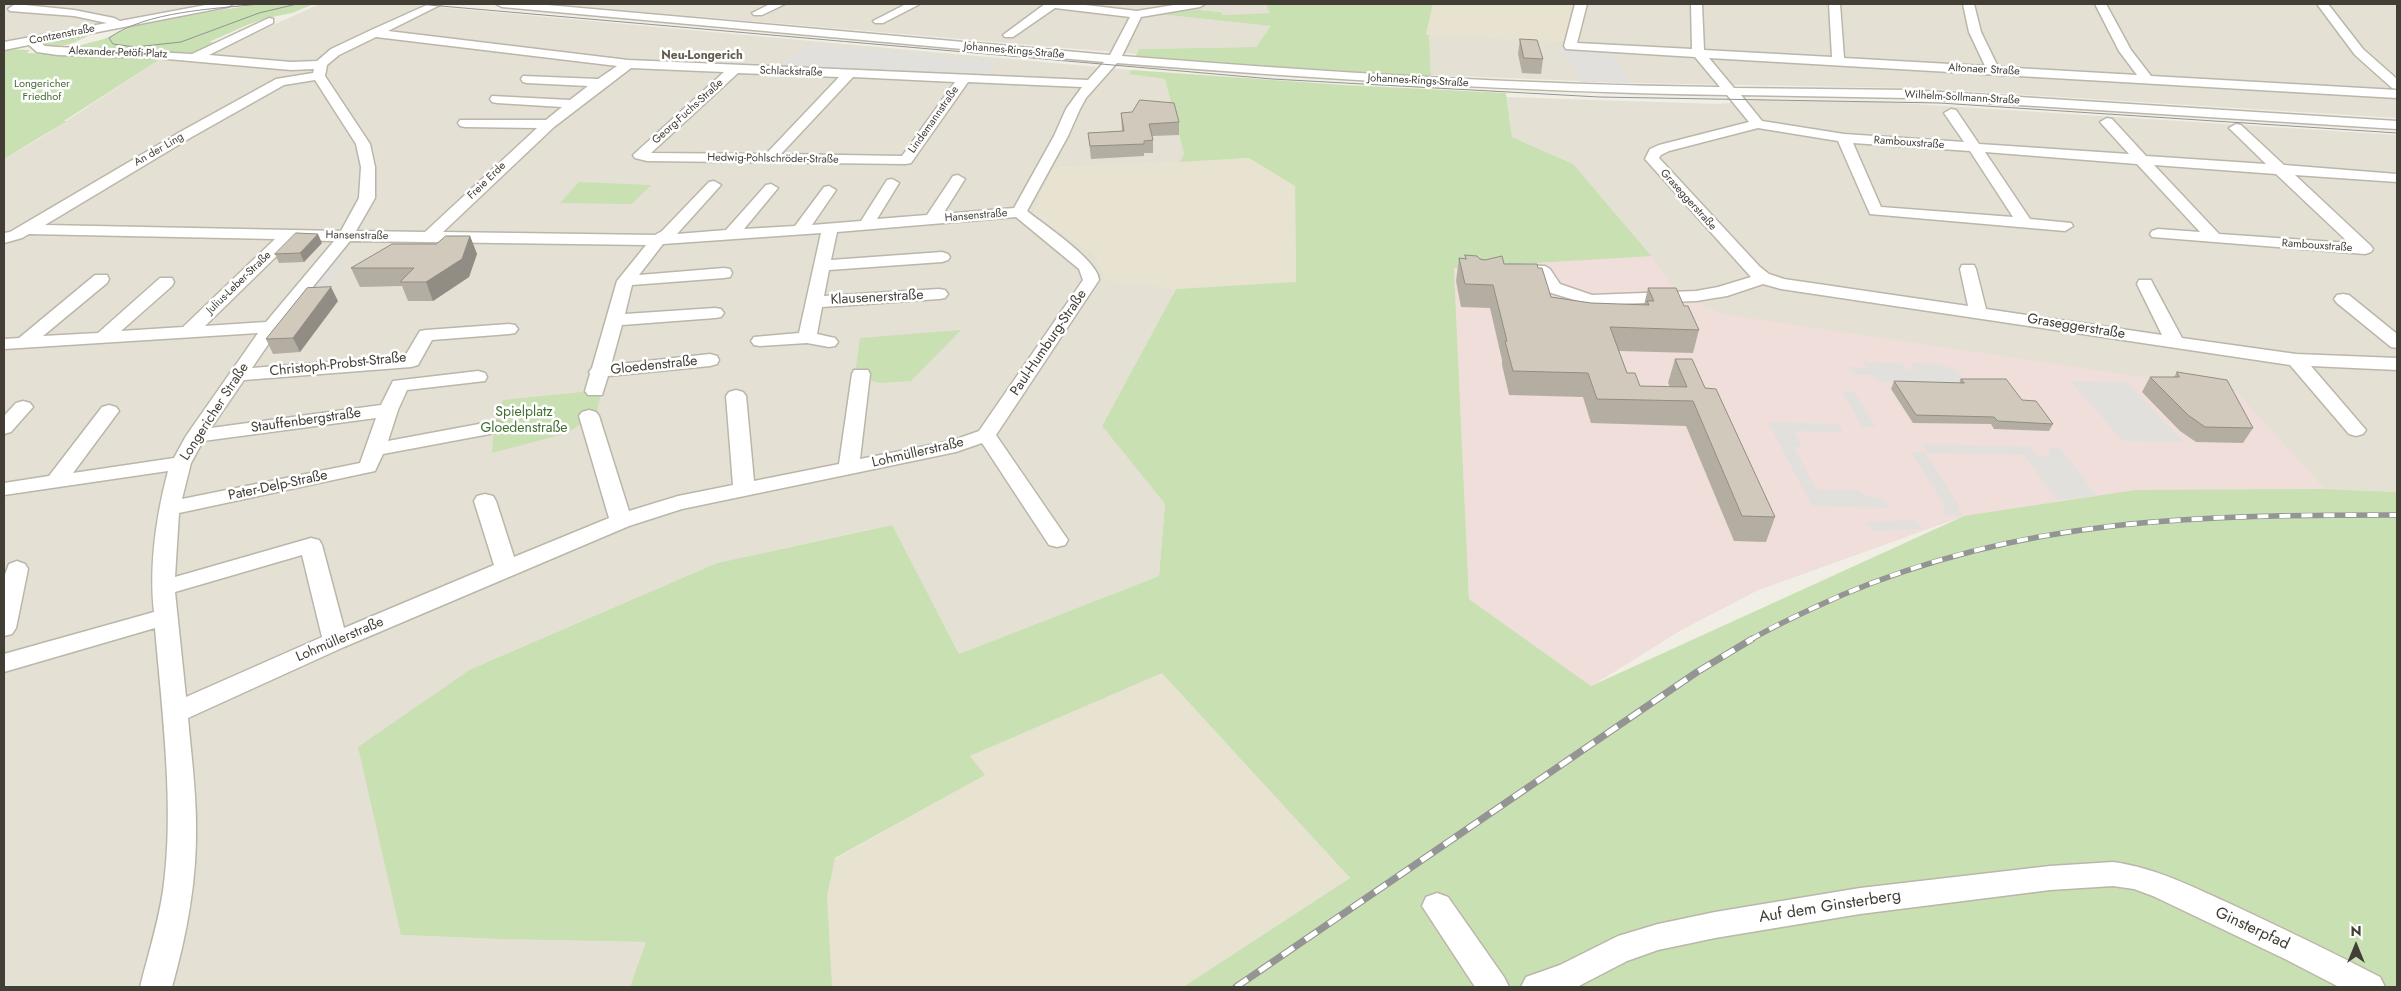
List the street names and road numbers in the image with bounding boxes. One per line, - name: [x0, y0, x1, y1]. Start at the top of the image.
- street label: Contzenstraße: [28, 22, 96, 48]
- street label: Johannes-Rings-Straße: [963, 40, 1065, 62]
- street label: Alexander-Petöfi-Platz: [68, 45, 168, 61]
- street label: Altonaer Straße: [1948, 62, 2020, 78]
- street label: Schlackstraße: [759, 64, 823, 80]
- street label: Johannes-Rings-Straße: [1367, 72, 1469, 90]
- street label: Georg-Fuchs-Straße: [650, 77, 726, 147]
- street label: Lindemannstraße: [906, 84, 962, 156]
- street label: Wilhelm-Sollmann-Straße: [1904, 88, 2020, 108]
- street label: An der Ling: [132, 130, 186, 170]
- street label: Rambouxstraße: [1873, 134, 1945, 152]
- street label: Hedwig-Pohlschröder-Straße: [707, 151, 839, 167]
- street label: Freie Erde: [465, 160, 509, 202]
- street label: Graseggerstraße: [1657, 167, 1719, 233]
- street label: Hansenstraße: [944, 207, 1008, 225]
- street label: Hansenstraße: [325, 229, 389, 243]
- street label: Rambouxstraße: [2281, 237, 2353, 255]
- street label: Julius-Leber-Straße: [204, 249, 274, 317]
- street label: Klausenerstraße: [830, 287, 924, 309]
- street label: Paul-Humburg-Straße: [1007, 287, 1091, 399]
- street label: Graseggerstraße: [2026, 311, 2126, 343]
- street label: Christoph-Probst-Straße: [269, 349, 407, 381]
- street label: Gloedenstraße: [610, 353, 698, 379]
- street label: Longericher Straße: [177, 360, 253, 464]
- street label: Stauffenbergstraße: [250, 405, 362, 437]
- street label: Lohmüllerstraße: [870, 434, 966, 472]
- street label: Pater-Delp-Straße: [227, 467, 329, 505]
- street label: Lohmüllerstraße: [294, 614, 386, 666]
- street label: Auf dem Ginsterberg: [1758, 886, 1902, 928]
- street label: Ginsterpfad: [2212, 904, 2292, 954]

